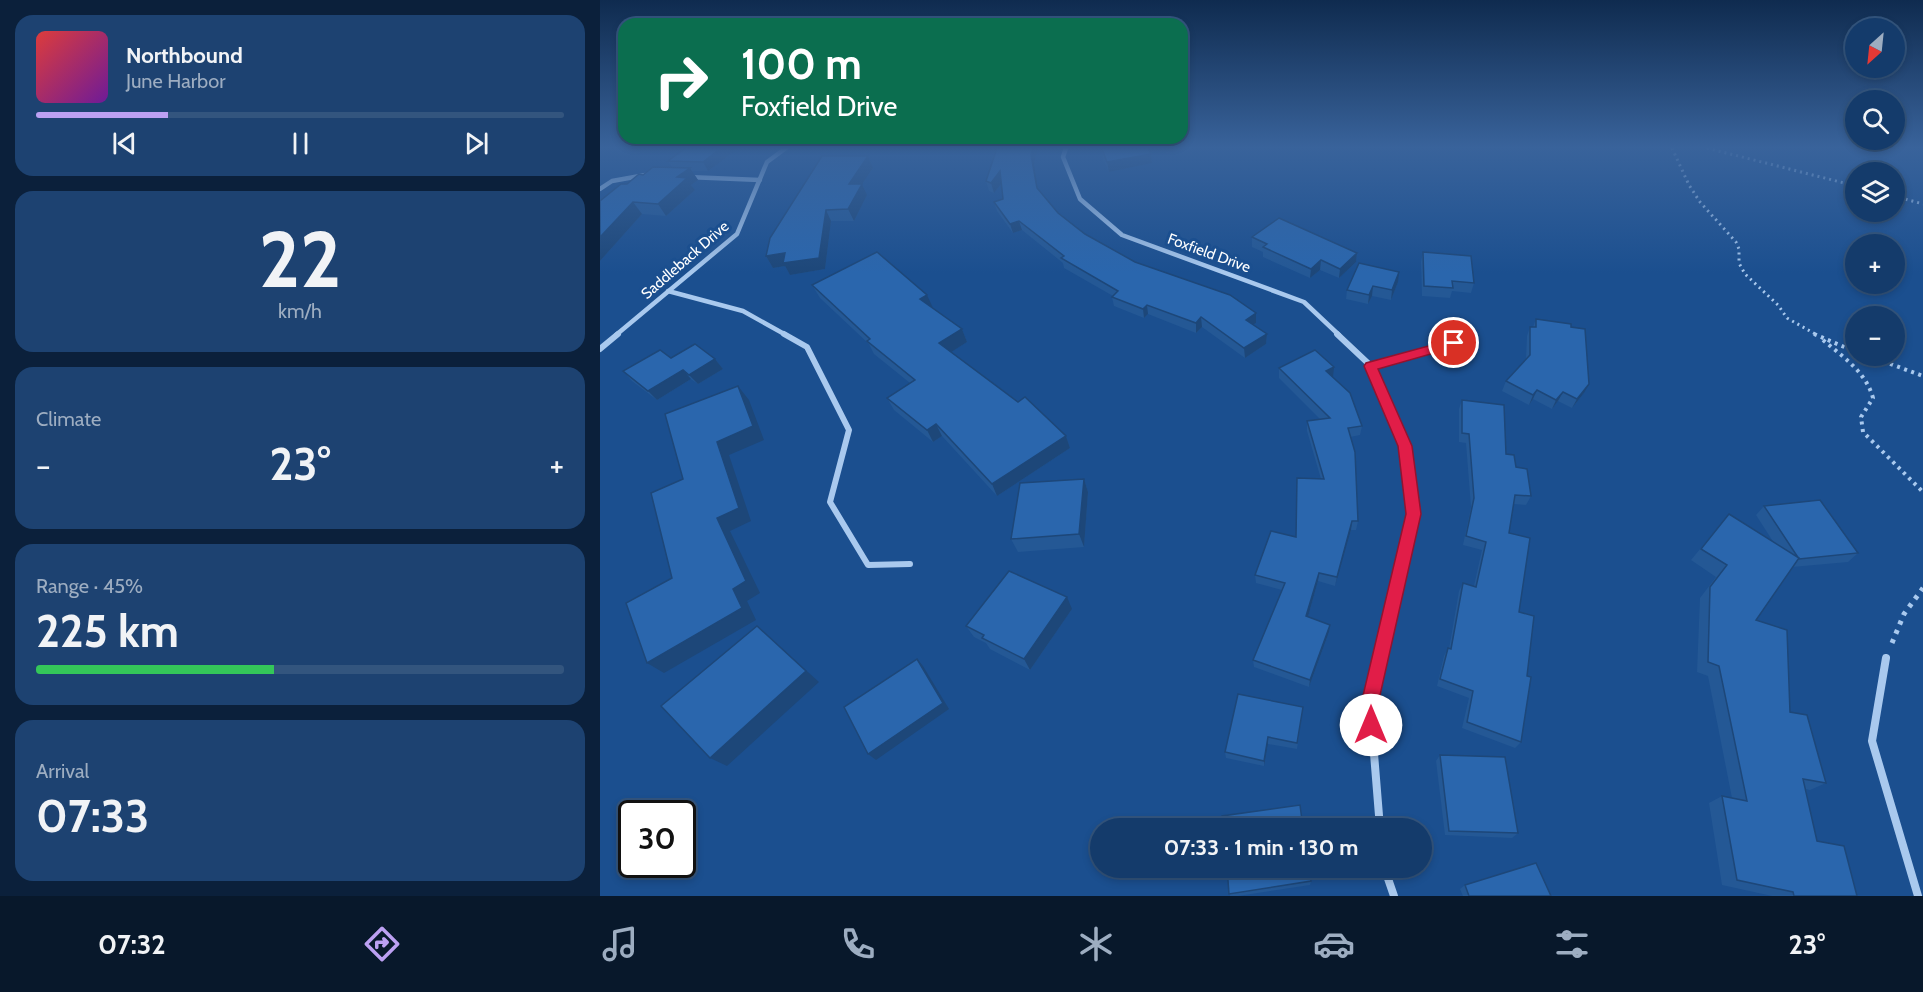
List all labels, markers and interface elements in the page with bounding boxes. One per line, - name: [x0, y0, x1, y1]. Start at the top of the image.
- north arrow: [1845, 18, 1905, 78]
- map controls: [1845, 18, 1905, 366]
- text: 100 m: [741, 38, 862, 90]
- text: Northbound: [126, 42, 243, 69]
- icon: right: [642, 42, 720, 120]
- text: June Harbor: [126, 69, 226, 93]
- text: Foxfield Drive: [741, 90, 897, 123]
- button: search: [1845, 90, 1905, 150]
- icon: previous: [108, 127, 141, 160]
- icon: pause: [284, 127, 317, 160]
- icon: next: [460, 127, 493, 160]
- button: layers: [1845, 162, 1905, 222]
- text: 22: [259, 212, 341, 307]
- street label: Saddleback Drive: [638, 217, 733, 303]
- street label: Foxfield Drive: [1165, 230, 1253, 276]
- button: +: [1845, 234, 1905, 294]
- text: km/h: [278, 299, 322, 323]
- button: −: [1845, 306, 1905, 366]
- pin: [1428, 317, 1479, 368]
- icon: arrive: [1437, 326, 1470, 359]
- text: Climate: [36, 407, 101, 431]
- text: 23°: [269, 437, 331, 491]
- text: −: [36, 445, 51, 485]
- text: +: [549, 445, 564, 485]
- text: Range · 45%: [36, 574, 143, 598]
- text: 225 km: [36, 604, 179, 658]
- position arrow: [1339, 693, 1403, 757]
- text: Arrival: [36, 759, 89, 783]
- text: 07:33: [36, 789, 149, 843]
- speed limit sign: 30: [618, 800, 696, 878]
- text: 07:33 · 1 min · 130 m: [1164, 834, 1358, 861]
- icon: directions: [361, 923, 403, 965]
- icon: music: [599, 923, 641, 965]
- icon: phone: [837, 923, 879, 965]
- icon: climate: [1075, 923, 1117, 965]
- icon: car: [1313, 923, 1355, 965]
- icon: filters: [1551, 923, 1593, 965]
- text: 07:32: [98, 928, 166, 961]
- text: 23°: [1788, 928, 1825, 961]

